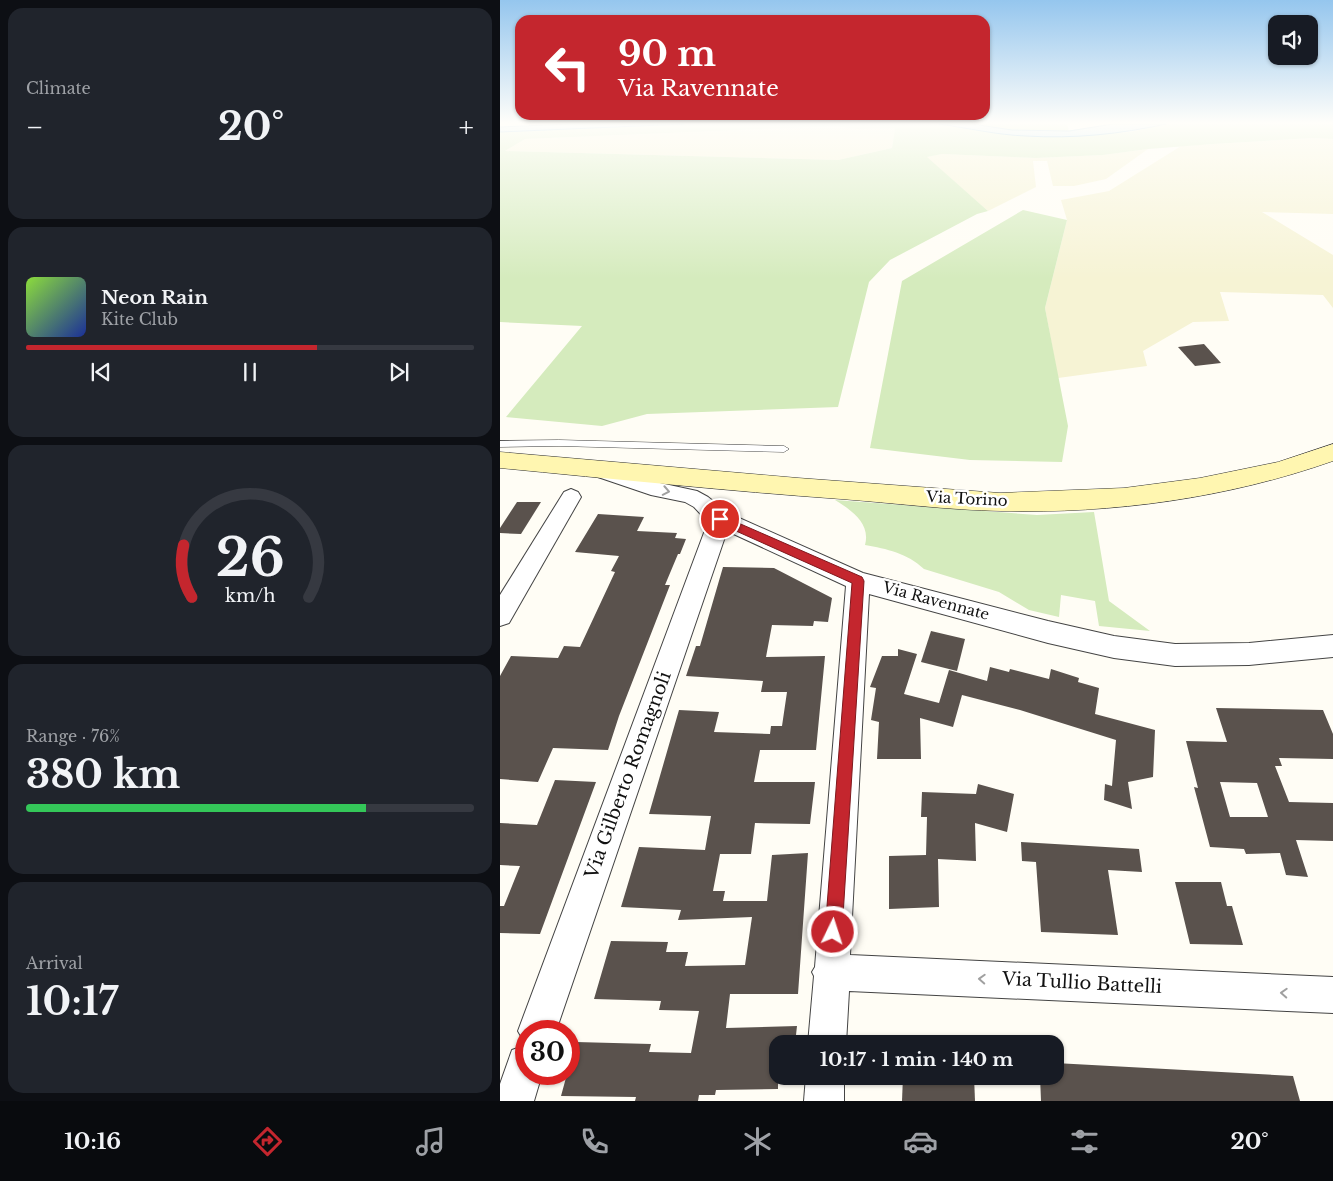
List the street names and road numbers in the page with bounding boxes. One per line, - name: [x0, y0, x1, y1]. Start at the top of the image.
- street label: Via Torino: [925, 487, 1008, 510]
- street label: Via Ravennate: [880, 577, 992, 624]
- street label: Via Gilberto Romagnoli: [580, 668, 676, 883]
- street label: Via Tullio Battelli: [1000, 968, 1163, 998]

